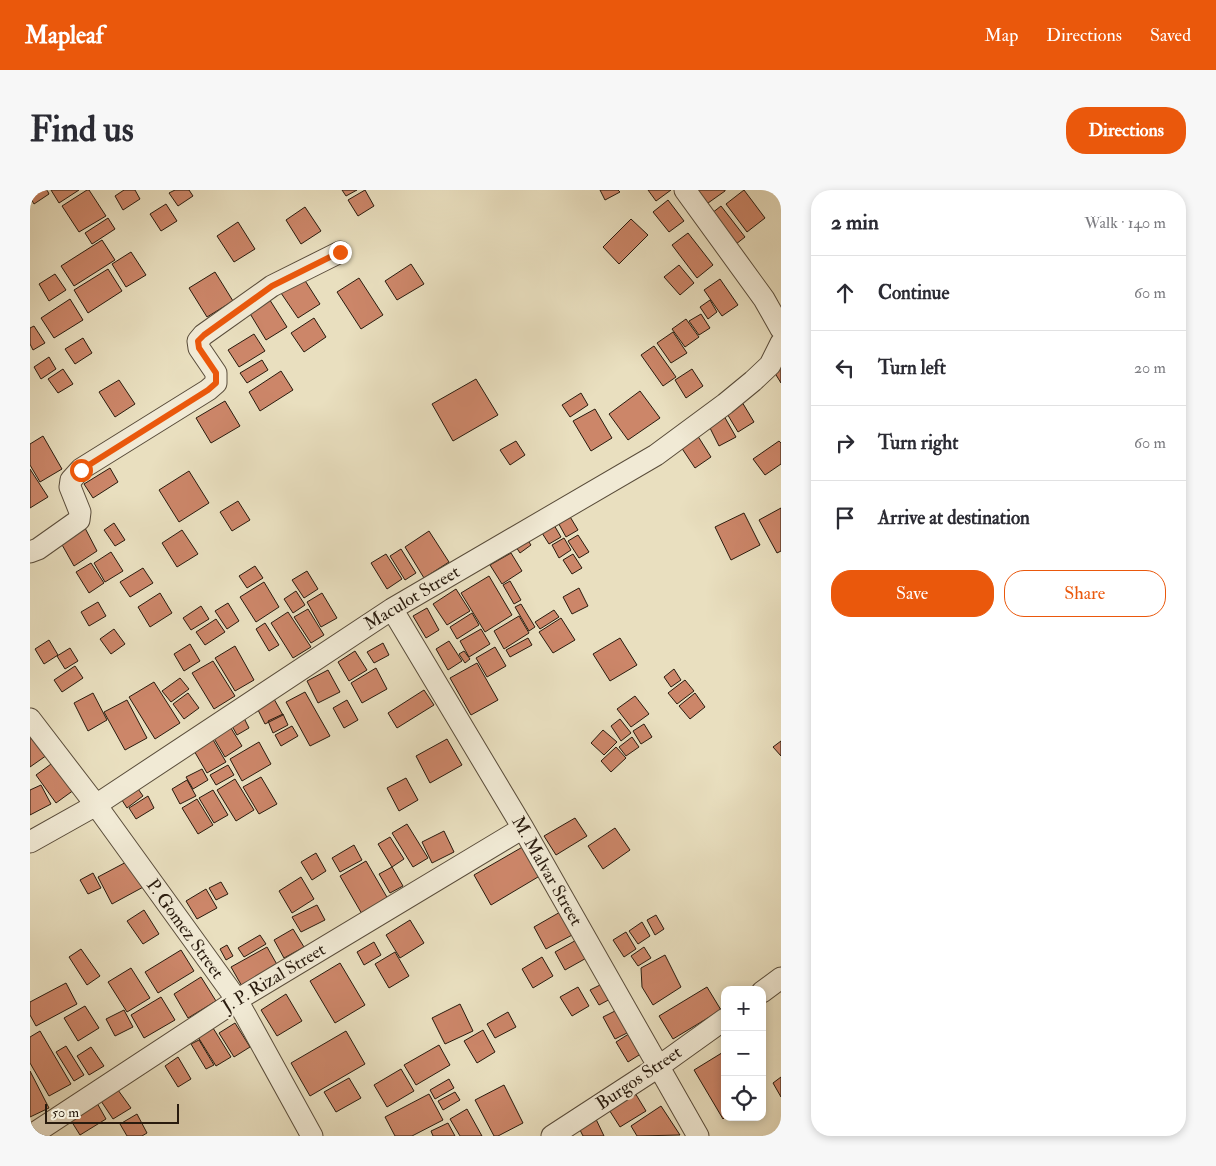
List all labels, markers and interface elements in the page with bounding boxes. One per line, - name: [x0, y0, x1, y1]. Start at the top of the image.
- text: Mapleaf: [25, 20, 104, 51]
- text: Map: [985, 24, 1018, 47]
- text: Directions: [1046, 24, 1122, 47]
- text: Saved: [1150, 24, 1191, 47]
- button: Directions: [1066, 107, 1186, 154]
- text: Find us: [30, 108, 134, 152]
- text: 2 min: [831, 209, 879, 236]
- text: Walk · 140 m: [1085, 213, 1166, 233]
- route end: [329, 241, 352, 264]
- icon: ahead: [831, 279, 859, 307]
- text: Continue: [878, 281, 949, 305]
- text: 60 m: [1134, 283, 1166, 303]
- icon: left: [831, 354, 859, 382]
- text: Turn left: [878, 356, 946, 380]
- text: 20 m: [1134, 358, 1166, 378]
- icon: right: [831, 429, 859, 457]
- text: Turn right: [878, 431, 958, 455]
- text: 60 m: [1134, 433, 1166, 453]
- route start: [70, 459, 93, 482]
- icon: arrive: [831, 504, 859, 532]
- text: Arrive at destination: [878, 506, 1030, 530]
- street label: Maculot Street: [360, 560, 464, 636]
- button: Save: [831, 570, 994, 617]
- button: Share: [1004, 570, 1166, 617]
- street label: M. Malvar Street: [506, 812, 588, 930]
- street label: P. Gomez Street: [141, 875, 229, 984]
- street label: J. P. Rizal Street: [217, 938, 330, 1018]
- map controls: [721, 986, 766, 1121]
- button: +: [721, 986, 766, 1031]
- button: −: [721, 1031, 766, 1076]
- street label: Burgos Street: [592, 1041, 686, 1115]
- button: locate: [721, 1076, 766, 1121]
- scale bar: [45, 1101, 179, 1124]
- text: 50 m: [52, 1104, 79, 1121]

